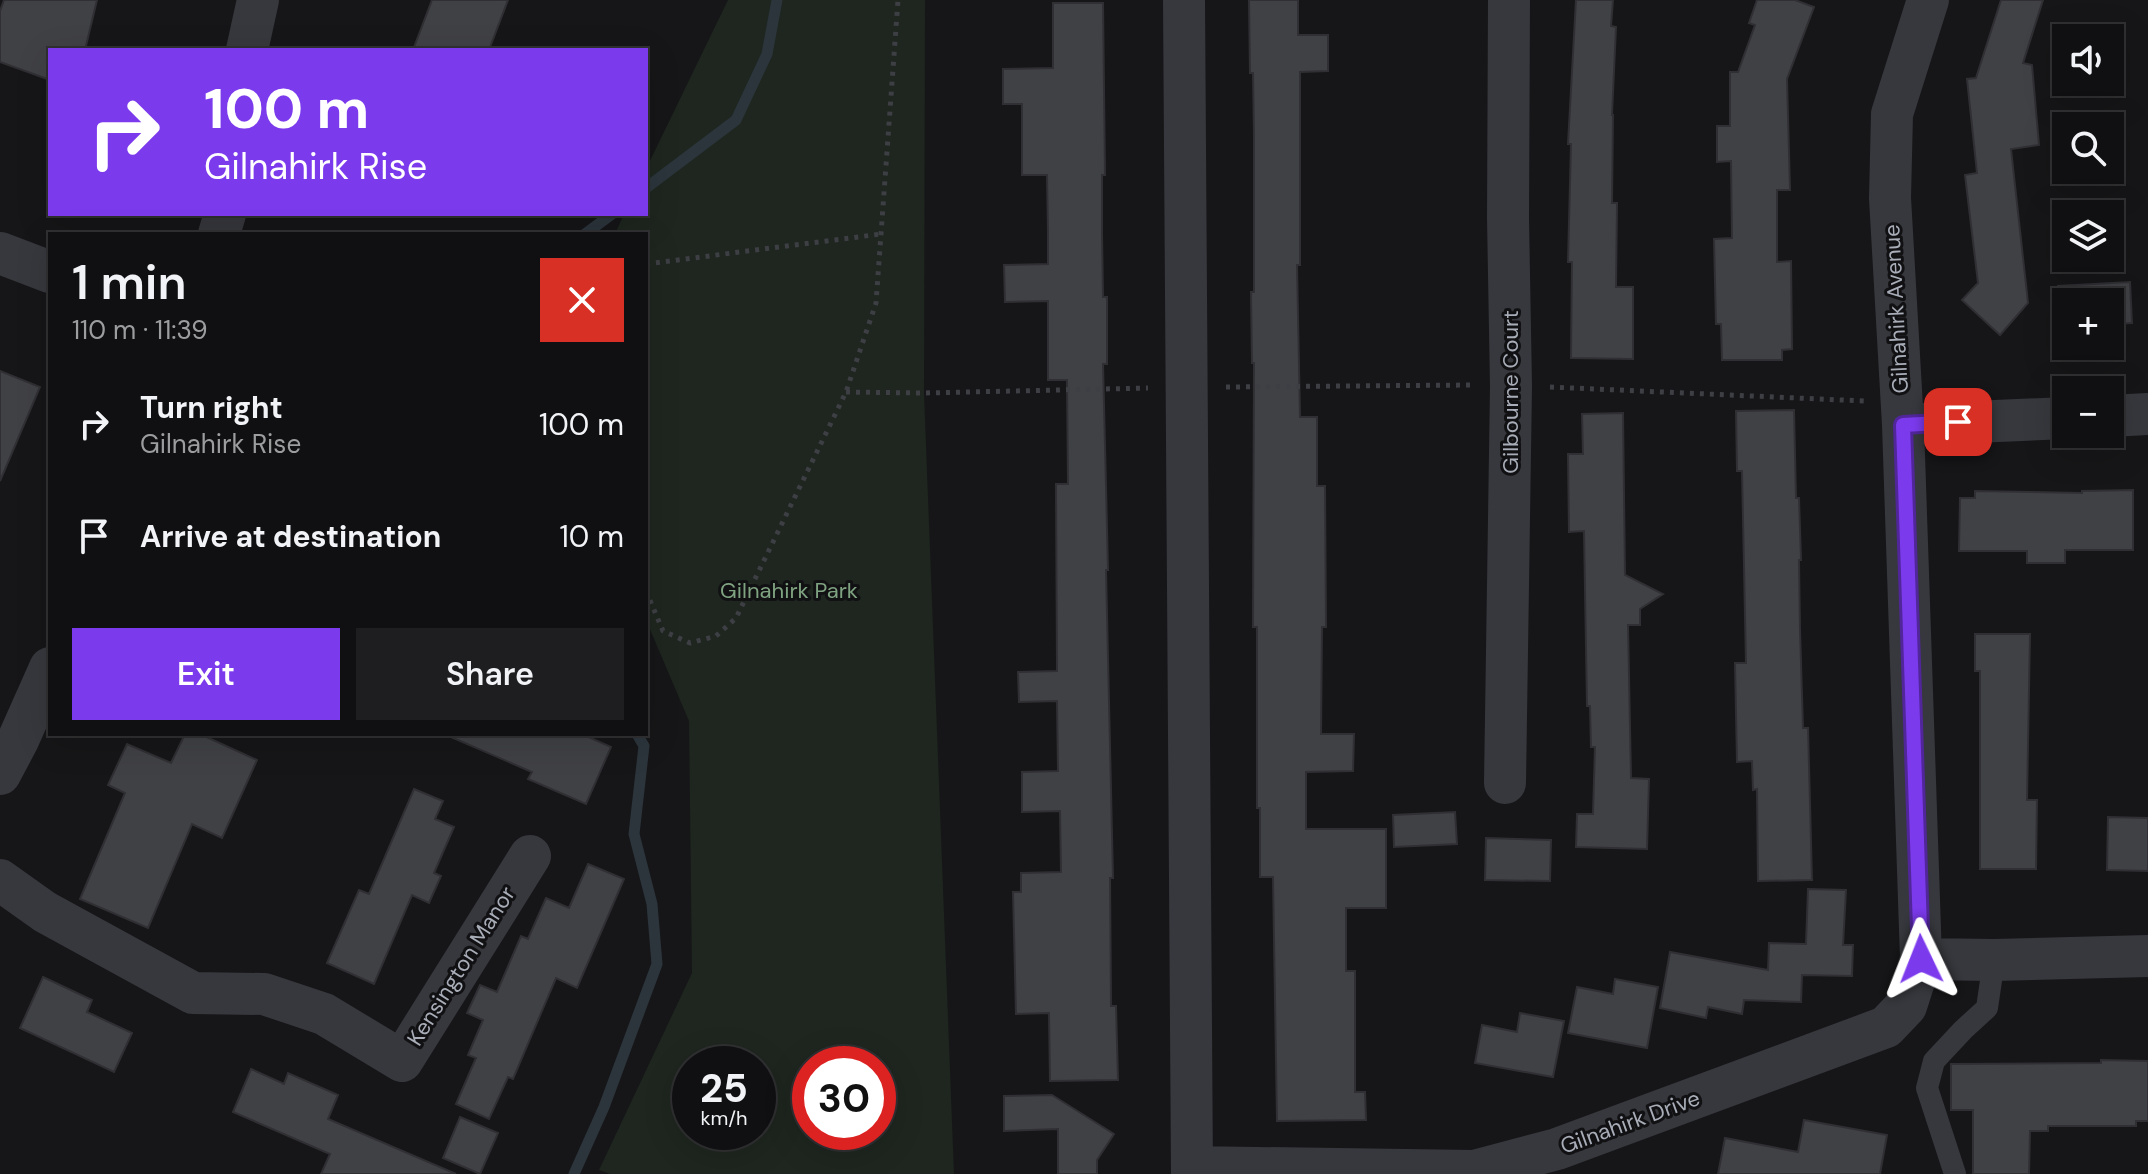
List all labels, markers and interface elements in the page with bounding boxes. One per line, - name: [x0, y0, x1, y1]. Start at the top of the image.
- map controls: [2052, 24, 2124, 448]
- button: sound: [2052, 24, 2124, 96]
- text: 100 m: [204, 72, 369, 145]
- icon: right: [72, 80, 176, 184]
- button: search: [2052, 112, 2124, 184]
- text: Gilnahirk Rise: [204, 143, 427, 190]
- button: layers: [2052, 200, 2124, 272]
- street label: Gilnahirk Avenue: [1877, 224, 1915, 394]
- text: 1 min: [72, 251, 187, 314]
- button: close: [540, 258, 624, 342]
- button: +: [2052, 288, 2124, 360]
- street label: Gilbourne Court: [1496, 310, 1525, 474]
- text: 110 m · 11:39: [72, 313, 208, 347]
- button: −: [2052, 376, 2124, 448]
- text: Turn right: [140, 388, 283, 427]
- pin: [1924, 388, 1992, 456]
- icon: arrive: [1936, 400, 1980, 444]
- icon: right: [72, 402, 116, 446]
- text: 100 m: [539, 405, 624, 444]
- text: Gilnahirk Rise: [140, 427, 301, 461]
- icon: arrive: [72, 514, 116, 558]
- text: Arrive at destination: [140, 517, 441, 556]
- text: 10 m: [559, 517, 624, 556]
- park label: Gilnahirk Park: [720, 576, 858, 605]
- button: Exit: [72, 628, 340, 720]
- button: Share: [356, 628, 624, 720]
- street label: Kensington Manor: [400, 881, 522, 1051]
- position arrow: [1879, 917, 1963, 1001]
- speed limit sign: 30: [792, 1046, 896, 1150]
- text: 25: [700, 1062, 748, 1114]
- street label: Gilnahirk Drive: [1556, 1083, 1704, 1161]
- text: km/h: [700, 1105, 748, 1131]

